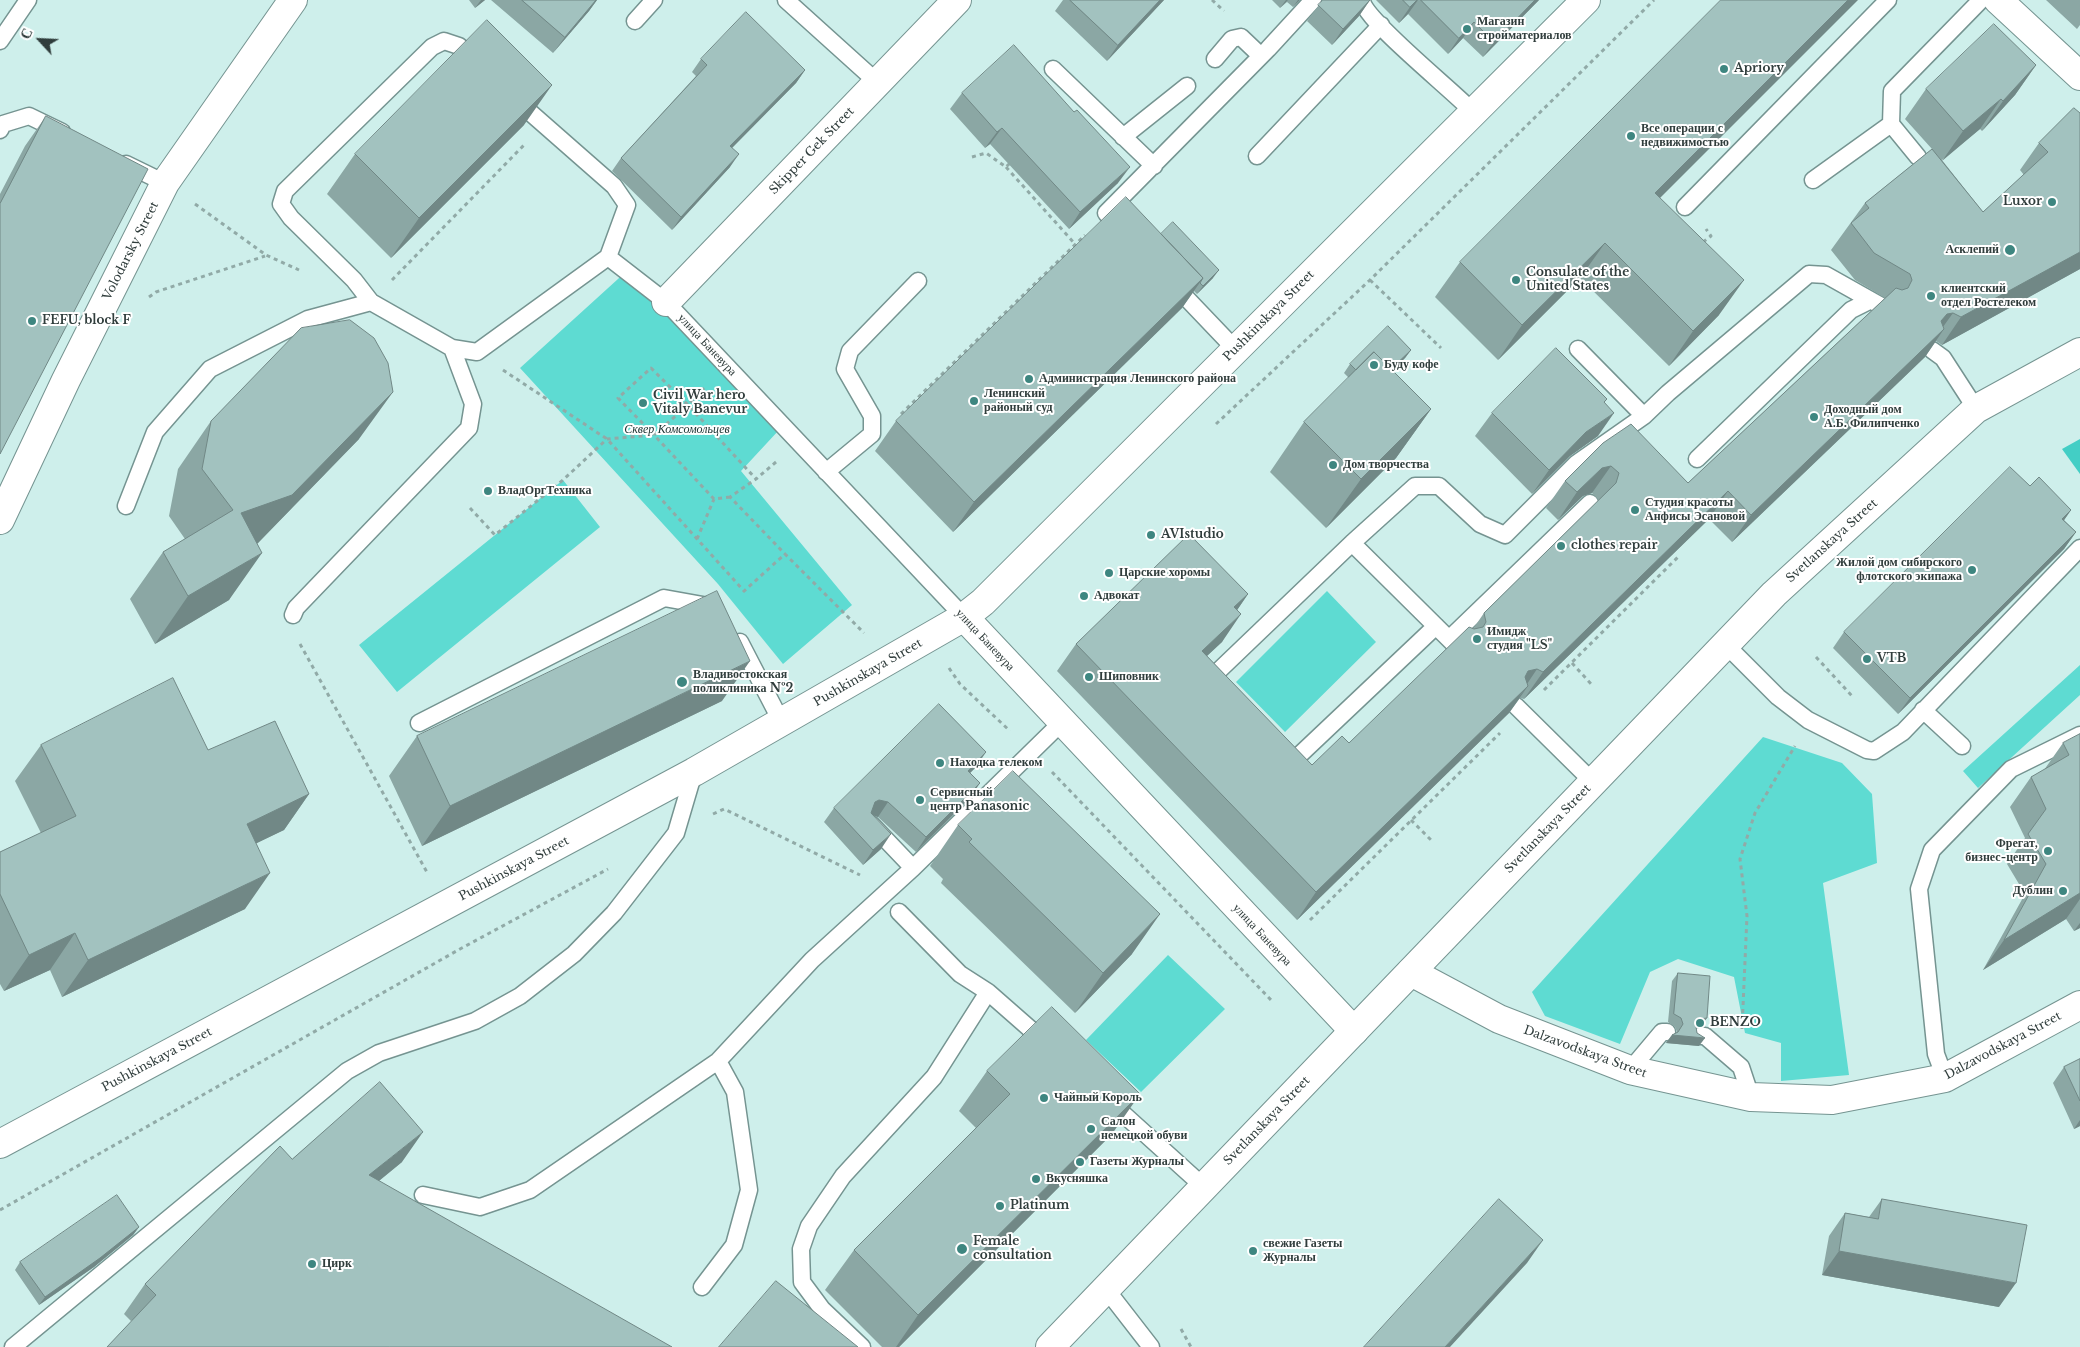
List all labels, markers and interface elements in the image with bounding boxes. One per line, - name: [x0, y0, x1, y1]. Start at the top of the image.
- north arrow: [15, 15, 65, 65]
- place label: Магазин стройматериалов: [1477, 15, 1572, 43]
- marker: Магазин стройматериалов: [1461, 23, 1473, 35]
- text: С: [16, 25, 37, 42]
- place label: Apriory: [1734, 62, 1784, 76]
- marker: Apriory: [1718, 63, 1730, 75]
- street label: Skipper Gek Street: [767, 104, 857, 198]
- place label: Все операции с недвижимостью: [1641, 122, 1729, 150]
- marker: Все операции с недвижимостью: [1625, 130, 1637, 142]
- place label: Luxor: [2003, 195, 2042, 209]
- marker: Luxor: [2046, 196, 2058, 208]
- street label: Volodarsky Street: [100, 199, 162, 303]
- place label: Асклепий: [1946, 243, 1999, 257]
- marker: Асклепий: [2003, 243, 2017, 257]
- place label: Consulate of the United States: [1526, 266, 1629, 294]
- street label: Pushkinskaya Street: [1221, 268, 1317, 364]
- marker: Consulate of the United States: [1510, 274, 1522, 286]
- place label: клиентский отдел Ростелеком: [1941, 282, 2036, 310]
- marker: клиентский отдел Ростелеком: [1925, 290, 1937, 302]
- street label: улица Баневура: [675, 311, 739, 379]
- place label: FEFU, block F: [42, 314, 131, 328]
- marker: FEFU, block F: [26, 315, 38, 327]
- place label: Буду кофе: [1384, 358, 1439, 372]
- marker: Буду кофе: [1368, 359, 1380, 371]
- place label: Администрация Ленинского района: [1039, 372, 1236, 386]
- marker: Администрация Ленинского района: [1023, 373, 1035, 385]
- place label: Ленинский районый суд: [984, 387, 1052, 415]
- place label: Civil War hero Vitaly Banevur: [653, 389, 747, 417]
- marker: Ленинский районый суд: [968, 395, 980, 407]
- marker: Civil War hero Vitaly Banevur: [637, 397, 649, 409]
- place label: Доходный дом А.Б. Филипченко: [1824, 403, 1920, 431]
- marker: Доходный дом А.Б. Филипченко: [1808, 411, 1820, 423]
- park label: Сквер Комсомольцев: [624, 423, 730, 437]
- place label: Дом творчества: [1343, 458, 1429, 472]
- marker: Дом творчества: [1327, 459, 1339, 471]
- place label: ВладОргТехника: [498, 484, 591, 498]
- marker: ВладОргТехника: [482, 485, 494, 497]
- place label: Студия красоты Анфисы Эсановой: [1645, 496, 1745, 524]
- street label: Svetlanskaya Street: [1783, 496, 1881, 586]
- marker: Студия красоты Анфисы Эсановой: [1629, 504, 1641, 516]
- place label: AVIstudio: [1161, 528, 1224, 542]
- marker: AVIstudio: [1145, 529, 1157, 541]
- place label: clothes repair: [1571, 539, 1657, 553]
- marker: clothes repair: [1555, 540, 1567, 552]
- place label: Жилой дом сибирского флотского экипажа: [1836, 556, 1962, 584]
- marker: Жилой дом сибирского флотского экипажа: [1966, 564, 1978, 576]
- place label: Царские хоромы: [1119, 566, 1210, 580]
- marker: Царские хоромы: [1103, 567, 1115, 579]
- place label: Адвокат: [1094, 589, 1139, 603]
- marker: Адвокат: [1078, 590, 1090, 602]
- street label: улица Баневура: [953, 606, 1017, 674]
- place label: Имидж студия "LS": [1487, 625, 1552, 653]
- marker: Имидж студия "LS": [1471, 633, 1483, 645]
- street label: Pushkinskaya Street: [811, 636, 925, 710]
- place label: VTB: [1877, 652, 1906, 666]
- marker: VTB: [1861, 653, 1873, 665]
- place label: Владивостокская поликлиника №2: [693, 668, 793, 696]
- place label: Шиповник: [1099, 670, 1159, 684]
- marker: Шиповник: [1083, 671, 1095, 683]
- marker: Владивостокская поликлиника №2: [675, 675, 689, 689]
- place label: Находка телеком: [950, 756, 1043, 770]
- marker: Находка телеком: [934, 757, 946, 769]
- street label: Svetlanskaya Street: [1502, 782, 1594, 876]
- place label: Сервисный центр Panasonic: [930, 786, 1029, 814]
- marker: Сервисный центр Panasonic: [914, 794, 926, 806]
- street label: Pushkinskaya Street: [456, 834, 572, 904]
- place label: Фрегат, бизнес-центр: [1965, 837, 2038, 865]
- marker: Фрегат, бизнес-центр: [2042, 845, 2054, 857]
- place label: Дублин: [2013, 884, 2053, 898]
- marker: Дублин: [2057, 885, 2069, 897]
- street label: улица Баневура: [1230, 901, 1294, 969]
- street label: Dalzavodskaya Street: [1942, 1009, 2064, 1083]
- place label: BENZO: [1710, 1016, 1761, 1030]
- marker: BENZO: [1694, 1017, 1706, 1029]
- street label: Dalzavodskaya Street: [1521, 1023, 1649, 1081]
- street label: Pushkinskaya Street: [99, 1025, 215, 1095]
- street label: Svetlanskaya Street: [1221, 1074, 1313, 1168]
- place label: Чайный Король: [1054, 1091, 1142, 1105]
- marker: Чайный Король: [1038, 1092, 1050, 1104]
- place label: Салон немецкой обуви: [1101, 1115, 1187, 1143]
- marker: Салон немецкой обуви: [1085, 1123, 1097, 1135]
- place label: Газеты Журналы: [1090, 1155, 1184, 1169]
- marker: Газеты Журналы: [1074, 1156, 1086, 1168]
- place label: Вкусняшка: [1046, 1172, 1108, 1186]
- marker: Вкусняшка: [1030, 1173, 1042, 1185]
- place label: Platinum: [1010, 1199, 1069, 1213]
- marker: Platinum: [994, 1200, 1006, 1212]
- place label: Female consultation: [973, 1235, 1052, 1263]
- place label: свежие Газеты Журналы: [1263, 1237, 1342, 1265]
- marker: Female consultation: [955, 1242, 969, 1256]
- marker: свежие Газеты Журналы: [1247, 1245, 1259, 1257]
- place label: Цирк: [322, 1257, 352, 1271]
- marker: Цирк: [306, 1258, 318, 1270]

